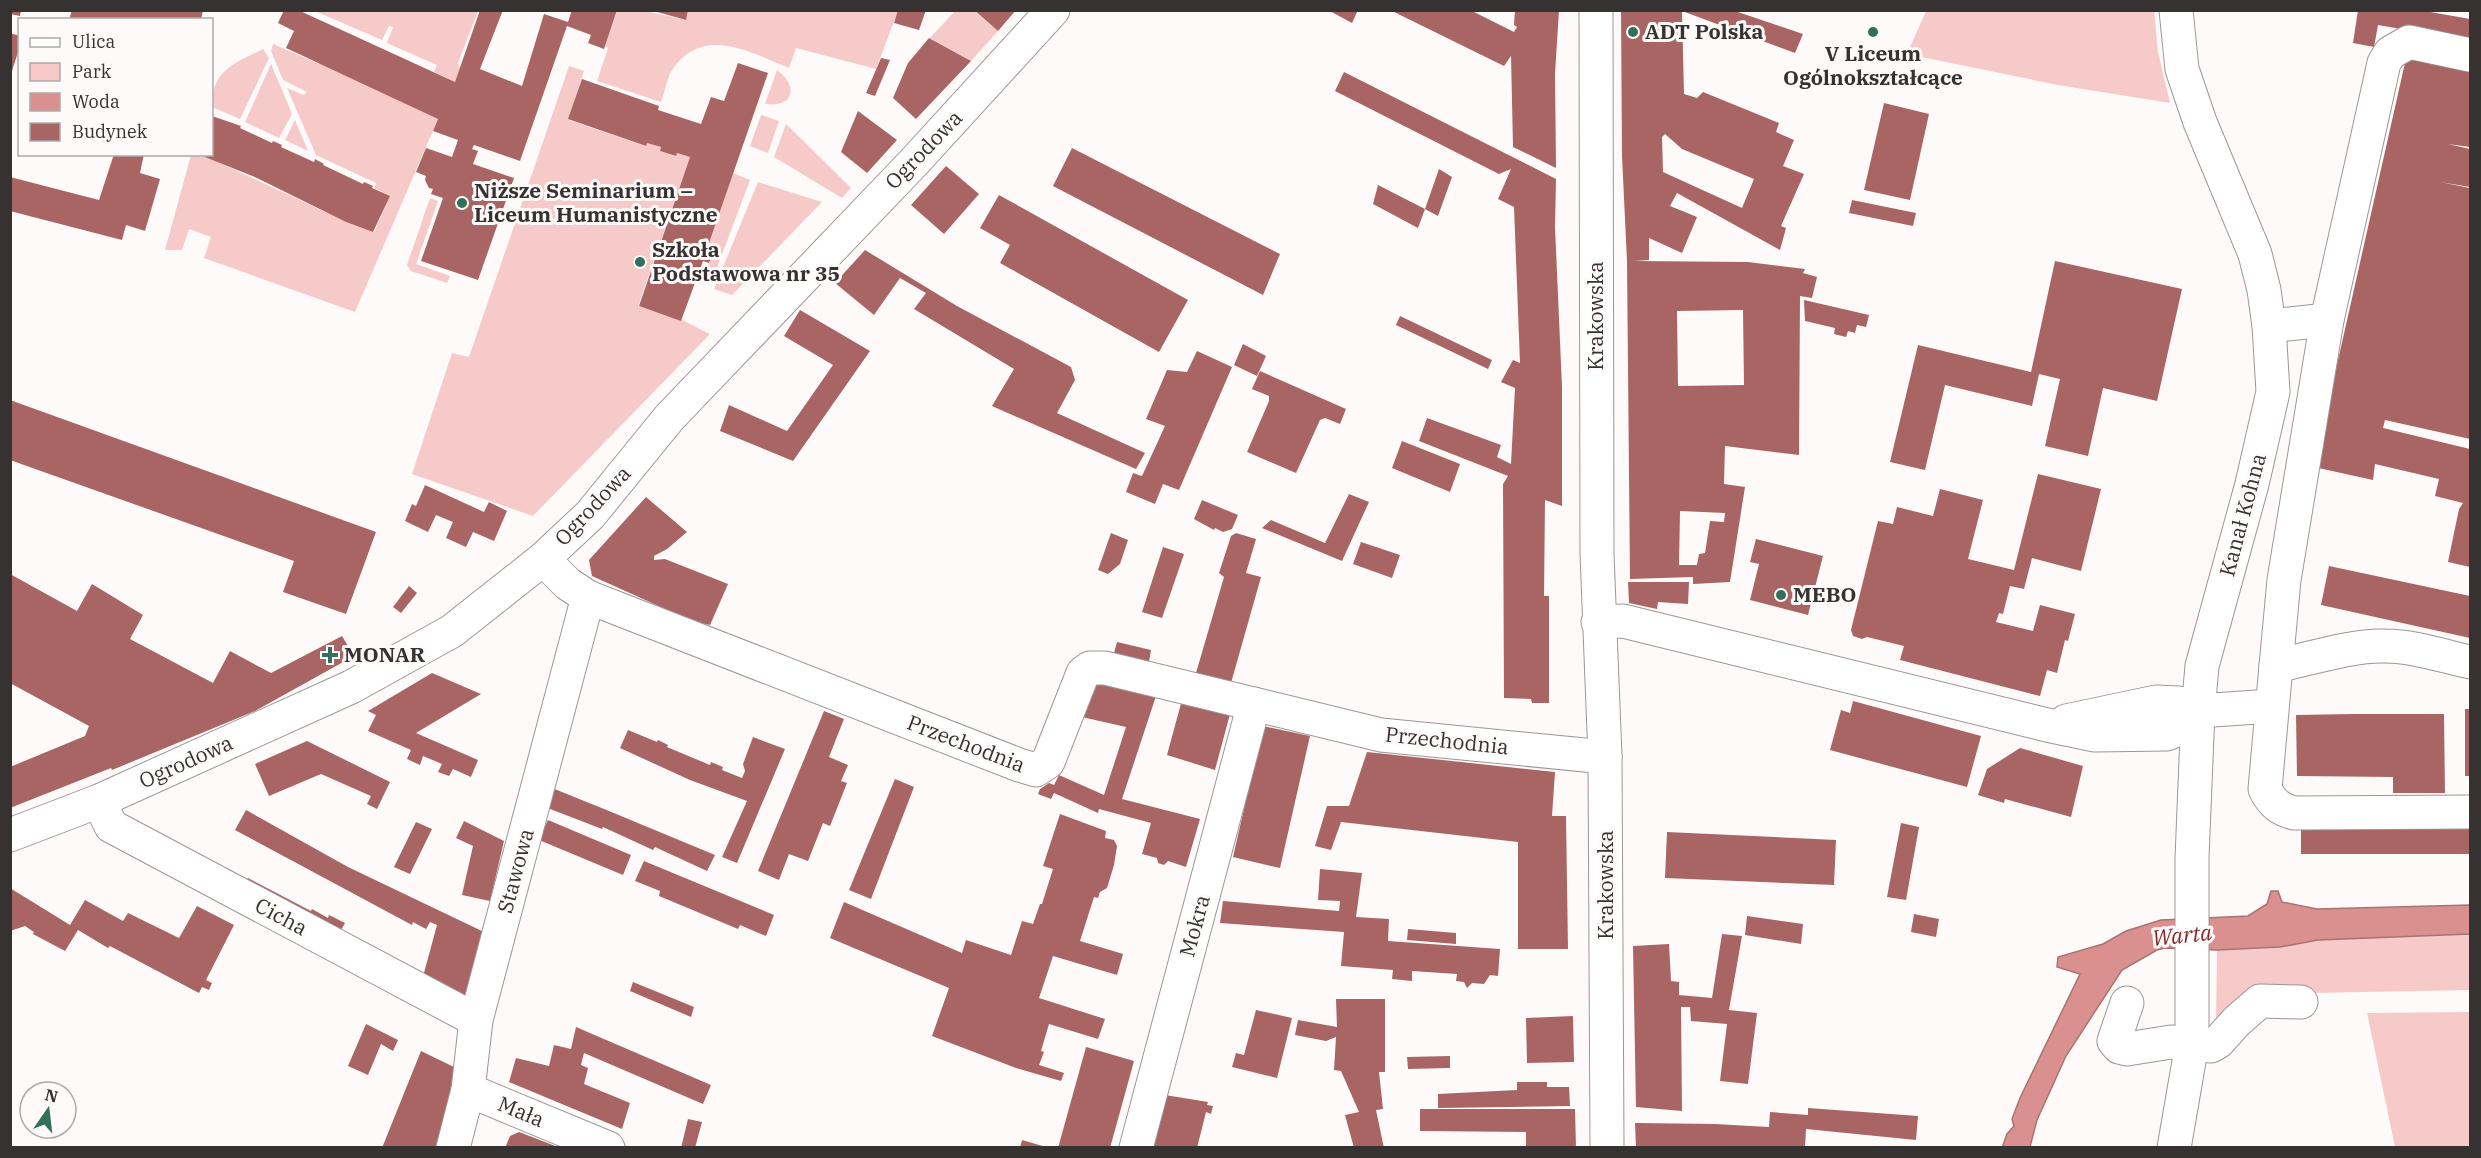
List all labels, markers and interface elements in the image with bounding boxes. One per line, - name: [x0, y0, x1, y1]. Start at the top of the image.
- place label: ADT Polska: [1645, 17, 1763, 45]
- legend: [18, 18, 213, 156]
- marker: ADT Polska: [1626, 25, 1640, 39]
- marker: V Liceum Ogólnokształcące: [1866, 25, 1880, 39]
- text: Ulica: [72, 30, 116, 53]
- place label: V Liceum Ogólnokształcące: [1783, 39, 1963, 91]
- text: Park: [72, 60, 112, 83]
- text: Woda: [72, 90, 120, 113]
- street label: Ogrodowa: [879, 104, 968, 195]
- text: Budynek: [72, 120, 148, 143]
- place label: Niższe Seminarium – Liceum Humanistyczne: [474, 176, 718, 228]
- marker: Niższe Seminarium – Liceum Humanistyczne: [455, 196, 469, 210]
- place label: Szkoła Podstawowa nr 35: [652, 235, 840, 287]
- marker: Szkoła Podstawowa nr 35: [633, 255, 647, 269]
- street label: Krakowska: [1581, 261, 1609, 371]
- street label: Kanał Kohna: [2212, 450, 2272, 579]
- street label: Ogrodowa: [548, 459, 637, 551]
- place label: MEBO: [1793, 580, 1856, 608]
- marker: MEBO: [1774, 588, 1788, 602]
- place label: MONAR: [344, 640, 426, 668]
- marker: MONAR: [321, 646, 339, 664]
- street label: Przechodnia: [903, 708, 1029, 778]
- street label: Przechodnia: [1384, 720, 1510, 760]
- street label: Ogrodowa: [134, 728, 237, 794]
- street label: Stawowa: [490, 825, 540, 916]
- street label: Krakowska: [1591, 830, 1619, 940]
- street label: Cicha: [250, 891, 313, 942]
- street label: Mokra: [1172, 892, 1216, 960]
- water label: Warta: [2151, 917, 2213, 952]
- north arrow: [18, 1080, 78, 1140]
- text: N: [43, 1084, 60, 1107]
- street label: Mała: [494, 1089, 549, 1133]

